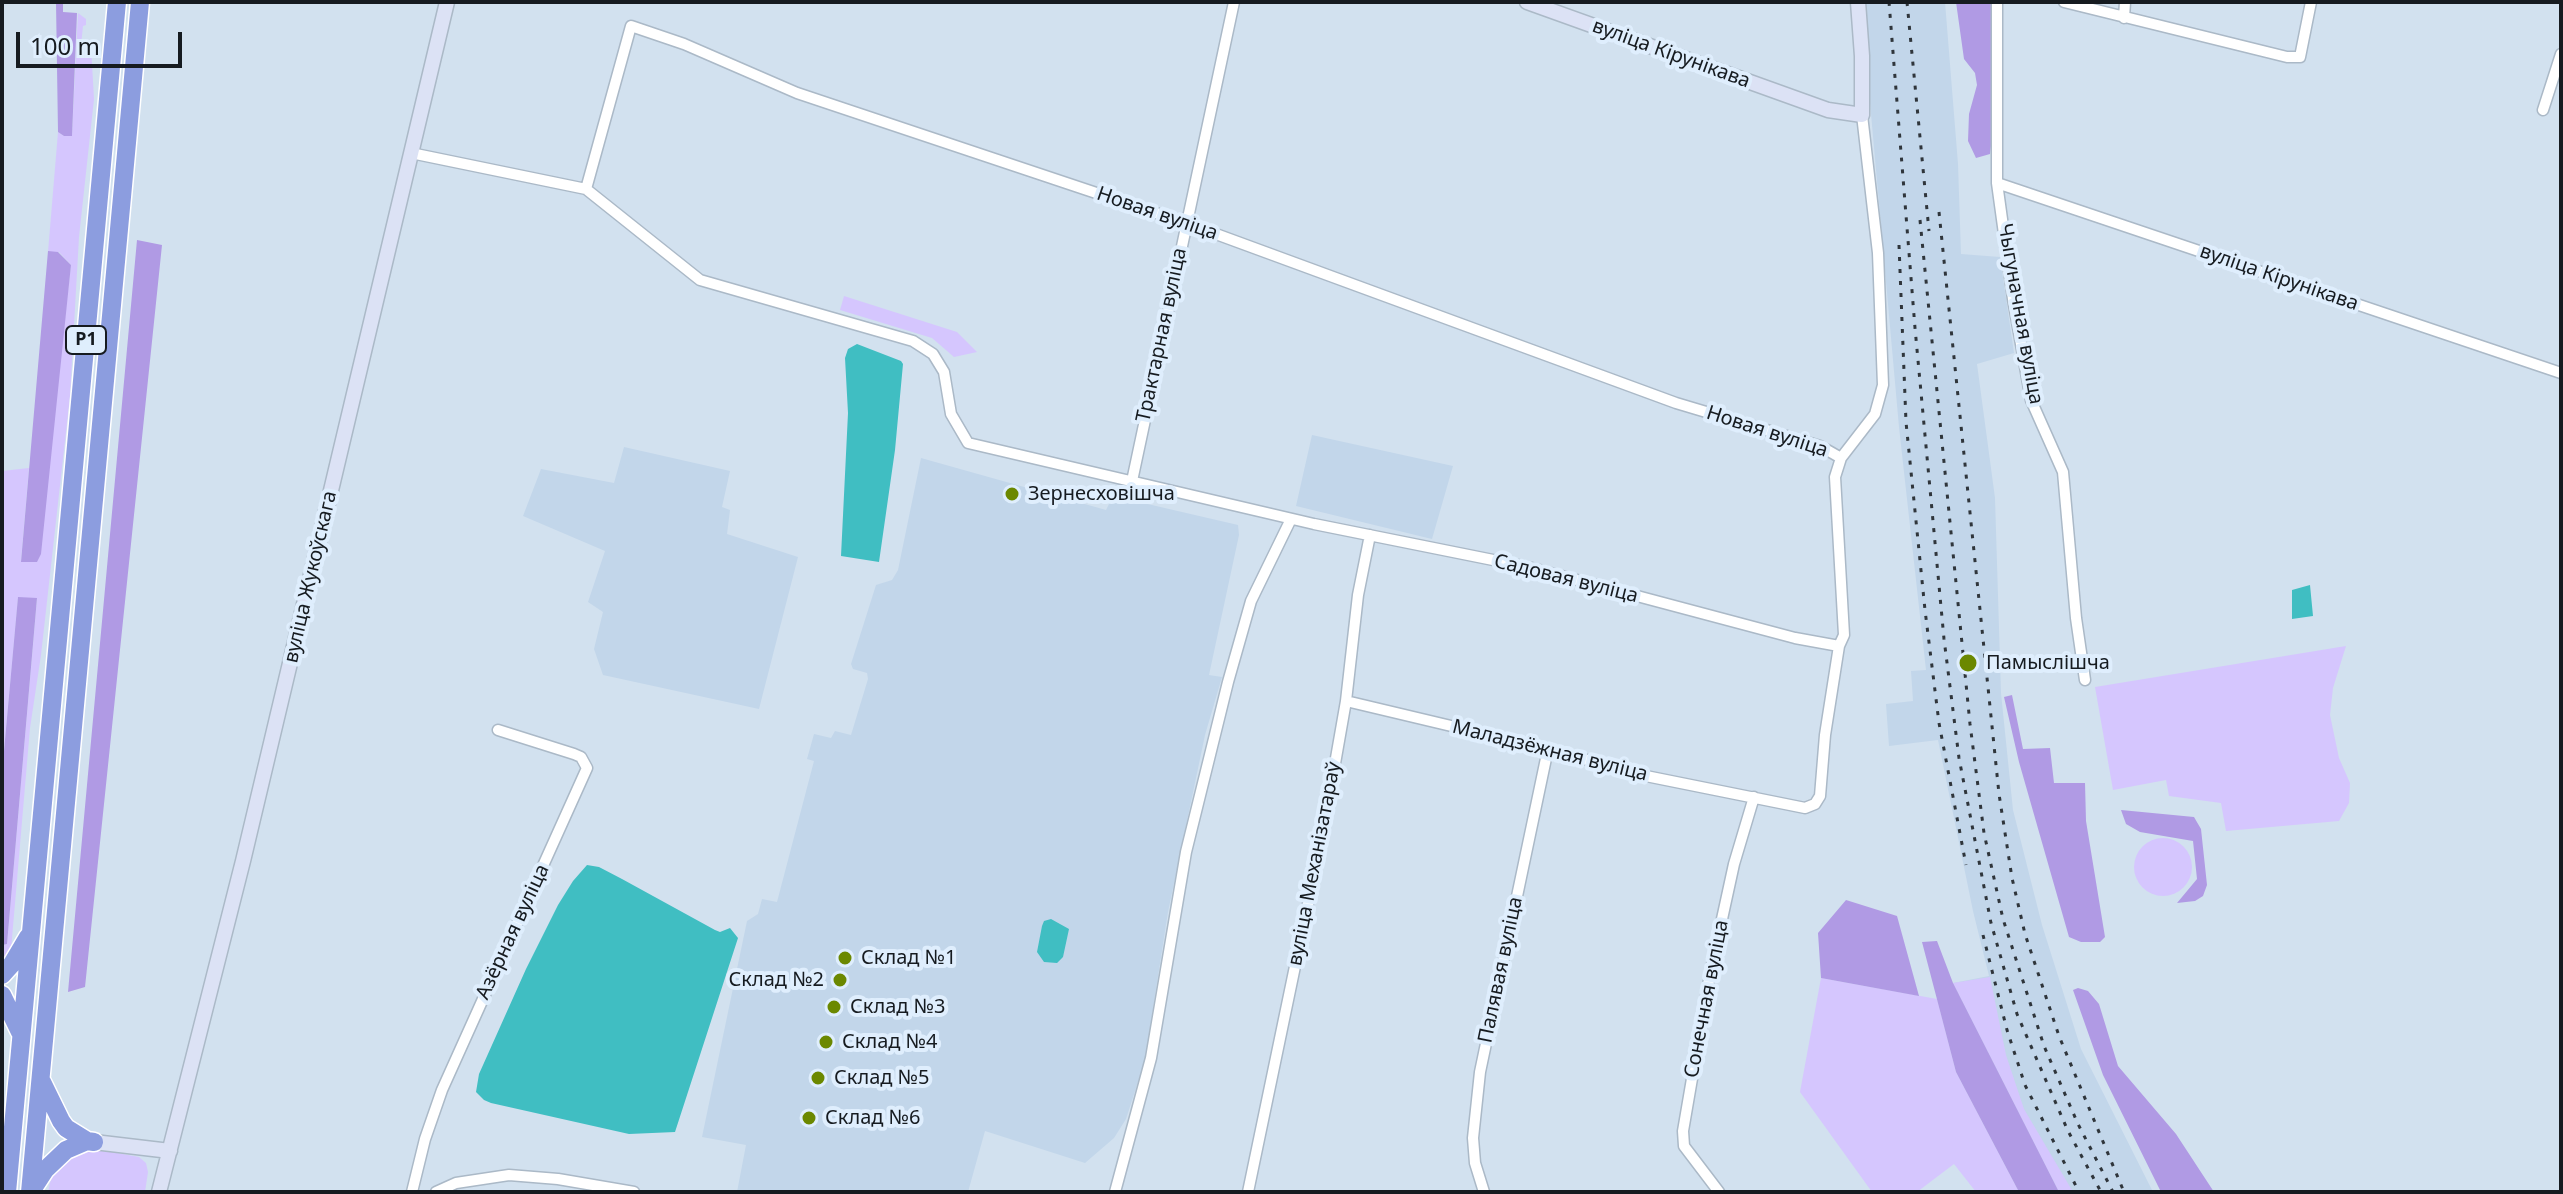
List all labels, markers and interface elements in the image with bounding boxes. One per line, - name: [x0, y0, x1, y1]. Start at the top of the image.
- street label: вуліца Кірунікава: [1589, 14, 1753, 94]
- scale bar: [20, 16, 186, 66]
- text: 100 m: [30, 29, 100, 62]
- street label: Новая вуліца: [1093, 182, 1221, 246]
- street label: Чыгуначная вуліца: [1992, 222, 2048, 406]
- street label: вуліца Кірунікава: [2196, 240, 2362, 316]
- street label: Трактарная вуліца: [1132, 246, 1192, 424]
- road number: Р1: [66, 326, 106, 354]
- street label: Новая вуліца: [1703, 401, 1831, 463]
- place label: Зернесховішча: [1028, 482, 1175, 506]
- marker: Зернесховішча: [1003, 485, 1021, 503]
- street label: вуліца Жукоўскага: [280, 489, 342, 665]
- street label: Садовая вуліца: [1491, 550, 1641, 608]
- place label: Памыслішча: [1986, 651, 2110, 675]
- marker: Памыслішча: [1957, 652, 1979, 674]
- street label: Маладзёжная вуліца: [1450, 715, 1650, 787]
- street label: вуліца Механізатараў: [1283, 760, 1347, 968]
- street label: Азёрная вуліца: [471, 861, 555, 1003]
- street label: Палявая вуліца: [1474, 895, 1528, 1045]
- street label: Сонечная вуліца: [1680, 918, 1734, 1080]
- place label: Склад №1: [861, 946, 956, 970]
- marker: Склад №1: [836, 949, 854, 967]
- place label: Склад №2: [729, 968, 824, 992]
- marker: Склад №2: [831, 971, 849, 989]
- place label: Склад №3: [850, 995, 945, 1019]
- marker: Склад №3: [825, 998, 843, 1016]
- place label: Склад №4: [842, 1030, 937, 1054]
- marker: Склад №4: [817, 1033, 835, 1051]
- place label: Склад №5: [834, 1066, 929, 1090]
- marker: Склад №5: [809, 1069, 827, 1087]
- place label: Склад №6: [825, 1106, 920, 1130]
- marker: Склад №6: [800, 1109, 818, 1127]

